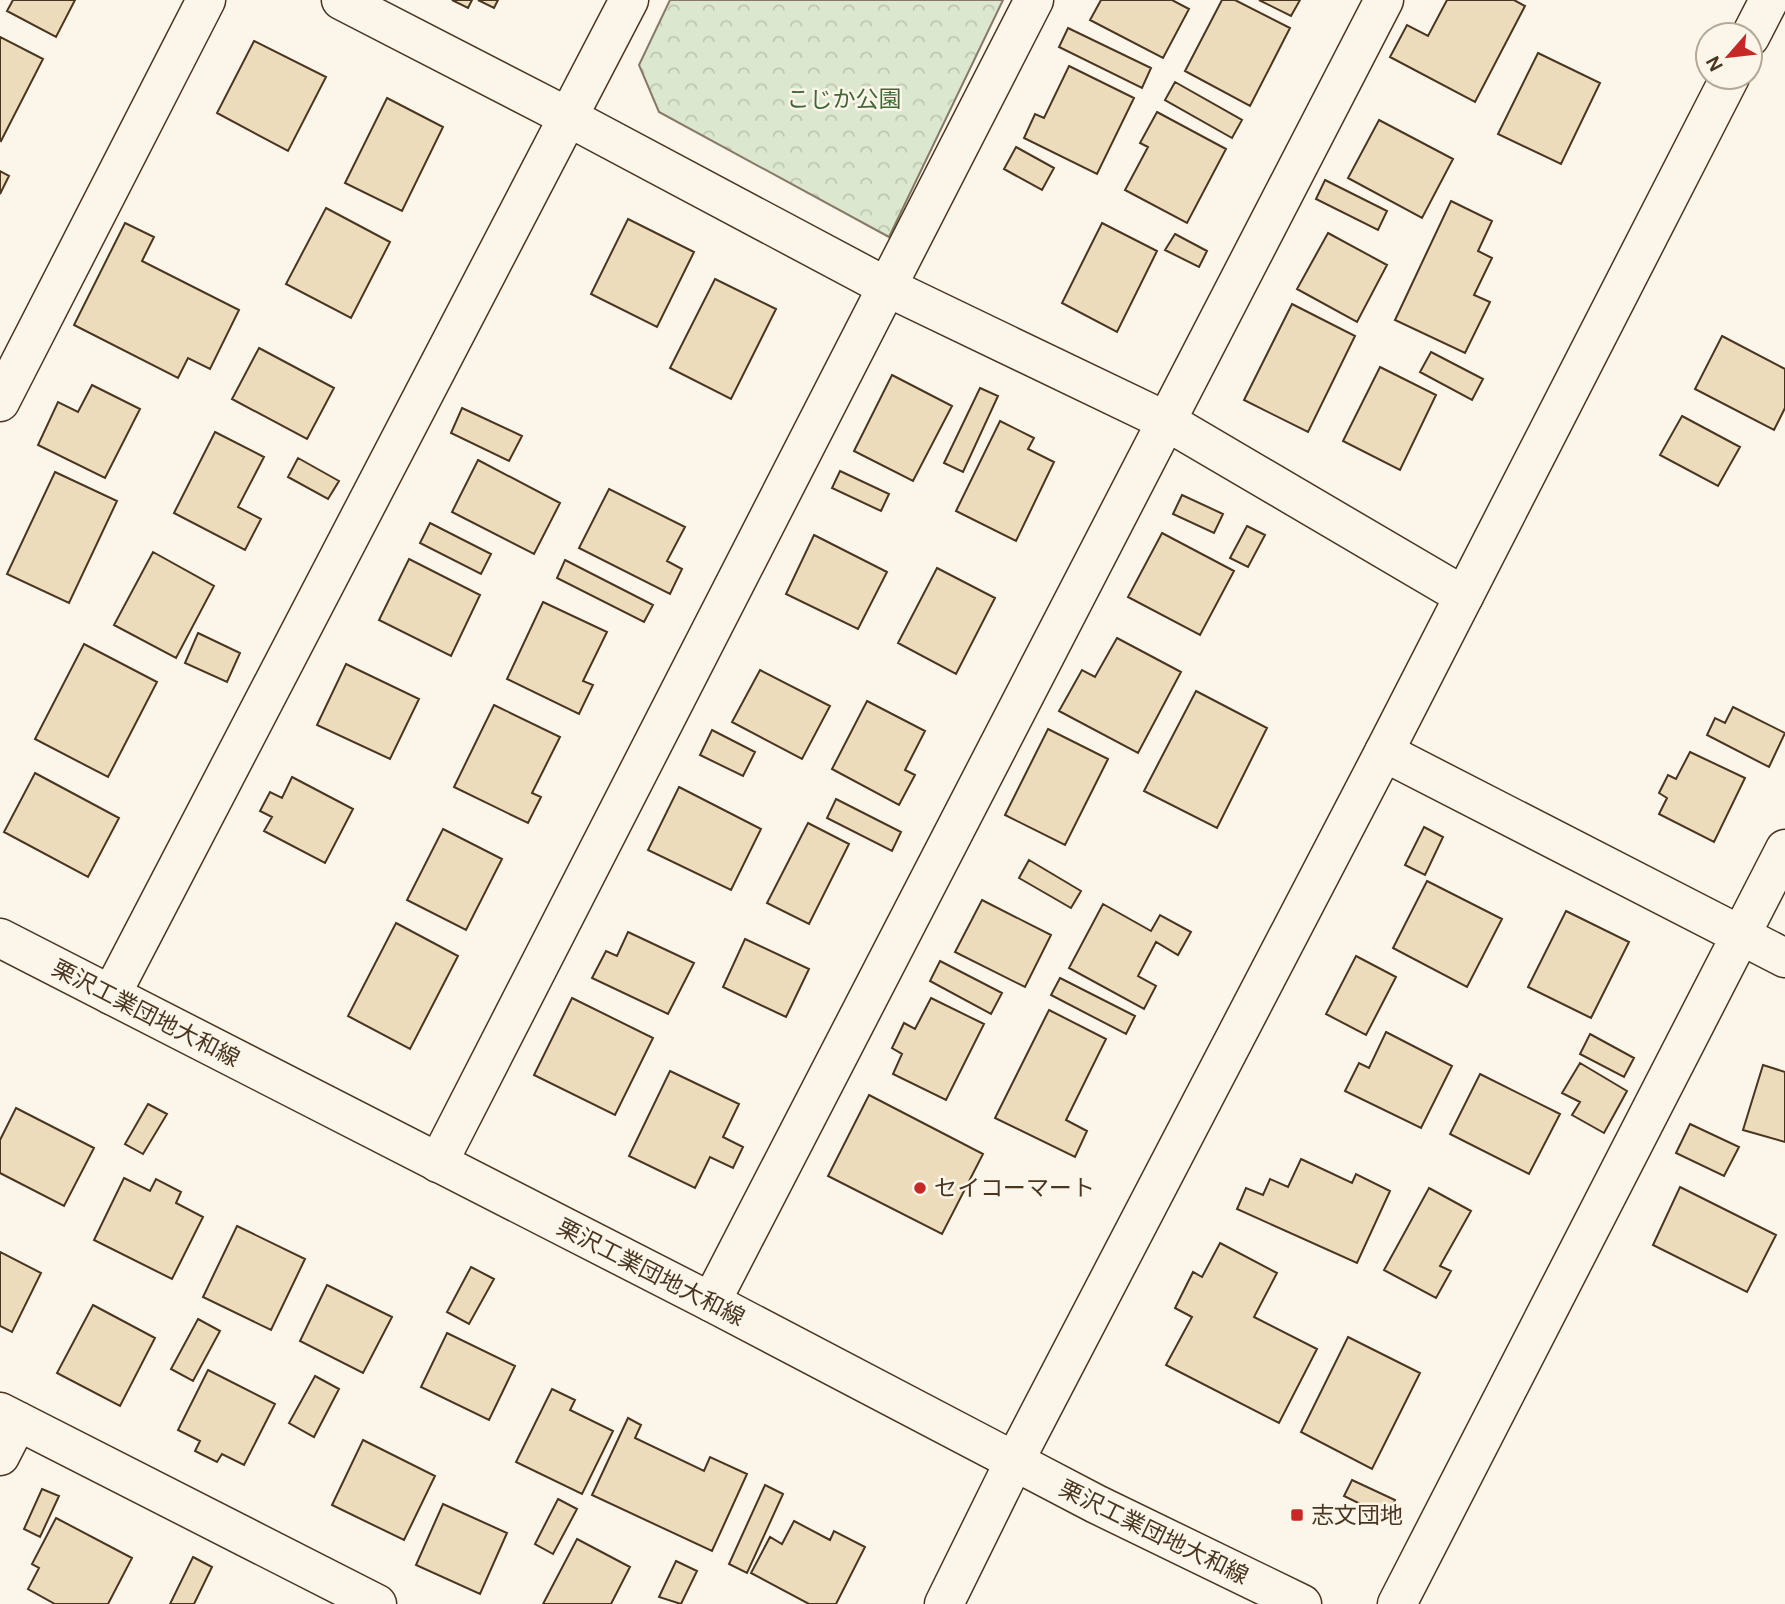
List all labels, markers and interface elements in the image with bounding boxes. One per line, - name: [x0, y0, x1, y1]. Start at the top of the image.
- north arrow: [1694, 21, 1764, 91]
- text: N: [1700, 52, 1729, 76]
- park label: こじか公園: [787, 84, 902, 114]
- street label: 栗沢工業団地大和線: [47, 953, 245, 1073]
- place label: セイコーマート: [934, 1173, 1095, 1203]
- marker: セイコーマート: [912, 1180, 928, 1196]
- street label: 栗沢工業団地大和線: [552, 1212, 750, 1332]
- street label: 栗沢工業団地大和線: [1054, 1473, 1254, 1591]
- place label: 志文団地: [1311, 1500, 1403, 1530]
- marker: 志文団地: [1289, 1507, 1305, 1523]

